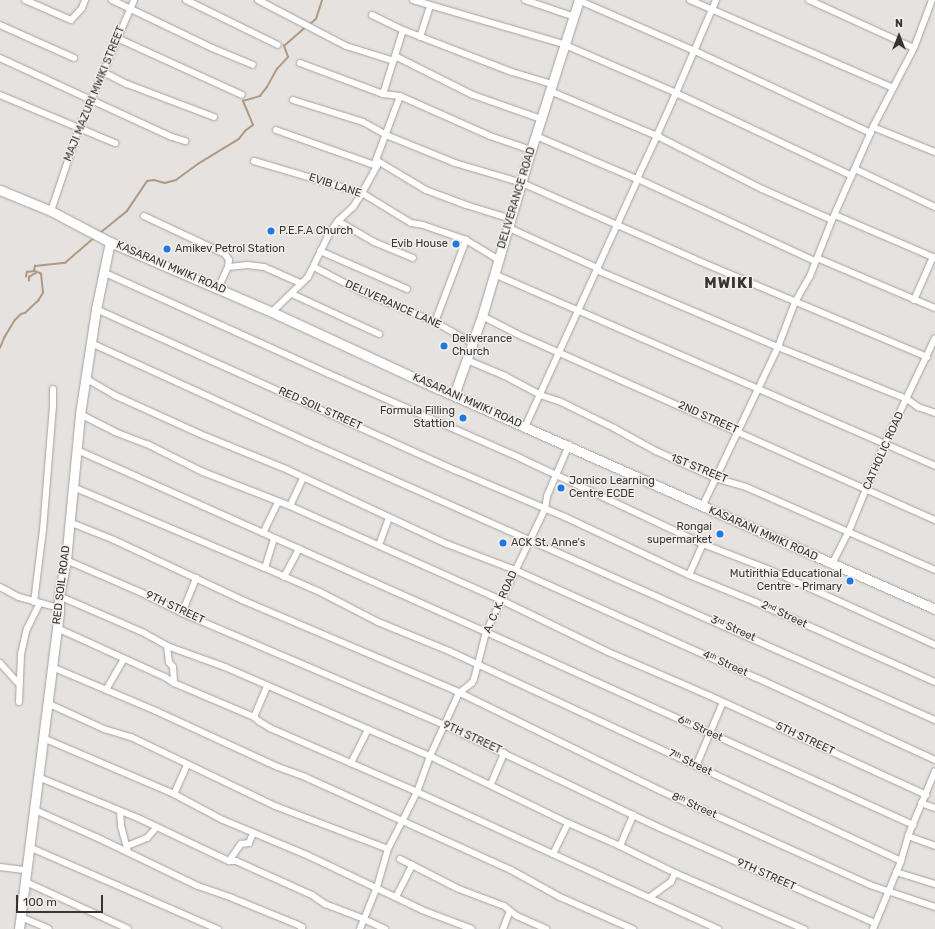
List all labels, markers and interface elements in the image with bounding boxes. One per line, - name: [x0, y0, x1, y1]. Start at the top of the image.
- north arrow: [879, 16, 919, 56]
- text: N: [895, 17, 903, 30]
- street label: MAJI MAZURI MWIKI STREET: [62, 24, 128, 164]
- street label: DELIVERANCE ROAD: [495, 146, 539, 250]
- street label: EVIB LANE: [307, 171, 363, 201]
- place label: P.E.F.A Church: [279, 224, 353, 238]
- marker: P.E.F.A Church: [266, 226, 276, 236]
- place label: Evib House: [391, 237, 448, 251]
- street label: KASARANI MWIKI ROAD: [114, 239, 228, 297]
- marker: Evib House: [451, 239, 461, 249]
- place label: Amikev Petrol Station: [175, 242, 285, 256]
- marker: Amikev Petrol Station: [162, 244, 172, 254]
- district label: MWIKI: [704, 275, 754, 293]
- street label: DELIVERANCE LANE: [343, 278, 443, 332]
- place label: Deliverance Church: [452, 333, 512, 359]
- marker: Deliverance Church: [439, 341, 449, 351]
- street label: KASARANI MWIKI ROAD: [410, 371, 524, 431]
- street label: RED SOIL STREET: [276, 385, 364, 433]
- street label: 2ND STREET: [676, 399, 740, 437]
- place label: Formula Filling Stattion: [380, 405, 455, 431]
- street label: CATHOLIC ROAD: [861, 410, 907, 492]
- marker: Formula Filling Stattion: [458, 413, 468, 423]
- street label: 1ST STREET: [668, 452, 730, 486]
- place label: Jomico Learning Centre ECDE: [569, 475, 655, 501]
- marker: Jomico Learning Centre ECDE: [556, 483, 566, 493]
- street label: KASARANI MWIKI ROAD: [706, 504, 820, 564]
- place label: Rongai supermarket: [647, 521, 712, 547]
- marker: Rongai supermarket: [715, 529, 725, 539]
- place label: ACK St. Anne's: [511, 536, 586, 550]
- marker: ACK St. Anne's: [498, 538, 508, 548]
- street label: RED SOIL ROAD: [51, 545, 73, 625]
- place label: Mutirithia Educational Centre - Primary: [730, 568, 842, 594]
- street label: A. C. K. ROAD: [481, 569, 521, 635]
- marker: Mutirithia Educational Centre - Primary: [845, 576, 855, 586]
- street label: 9TH STREET: [143, 589, 207, 627]
- street label: 2ⁿᵈ Street: [759, 599, 809, 631]
- street label: 3ʳᵈ Street: [708, 613, 758, 645]
- street label: 4ᵗʰ Street: [700, 648, 750, 680]
- street label: 6ᵗʰ Street: [675, 713, 725, 745]
- street label: 9TH STREET: [440, 719, 504, 757]
- street label: 5TH STREET: [773, 720, 837, 758]
- street label: 7ᵗʰ Street: [666, 747, 714, 779]
- street label: 8ᵗʰ Street: [669, 790, 719, 822]
- street label: 9TH STREET: [734, 856, 798, 894]
- scale bar: [18, 887, 105, 913]
- text: 100 m: [23, 895, 57, 909]

